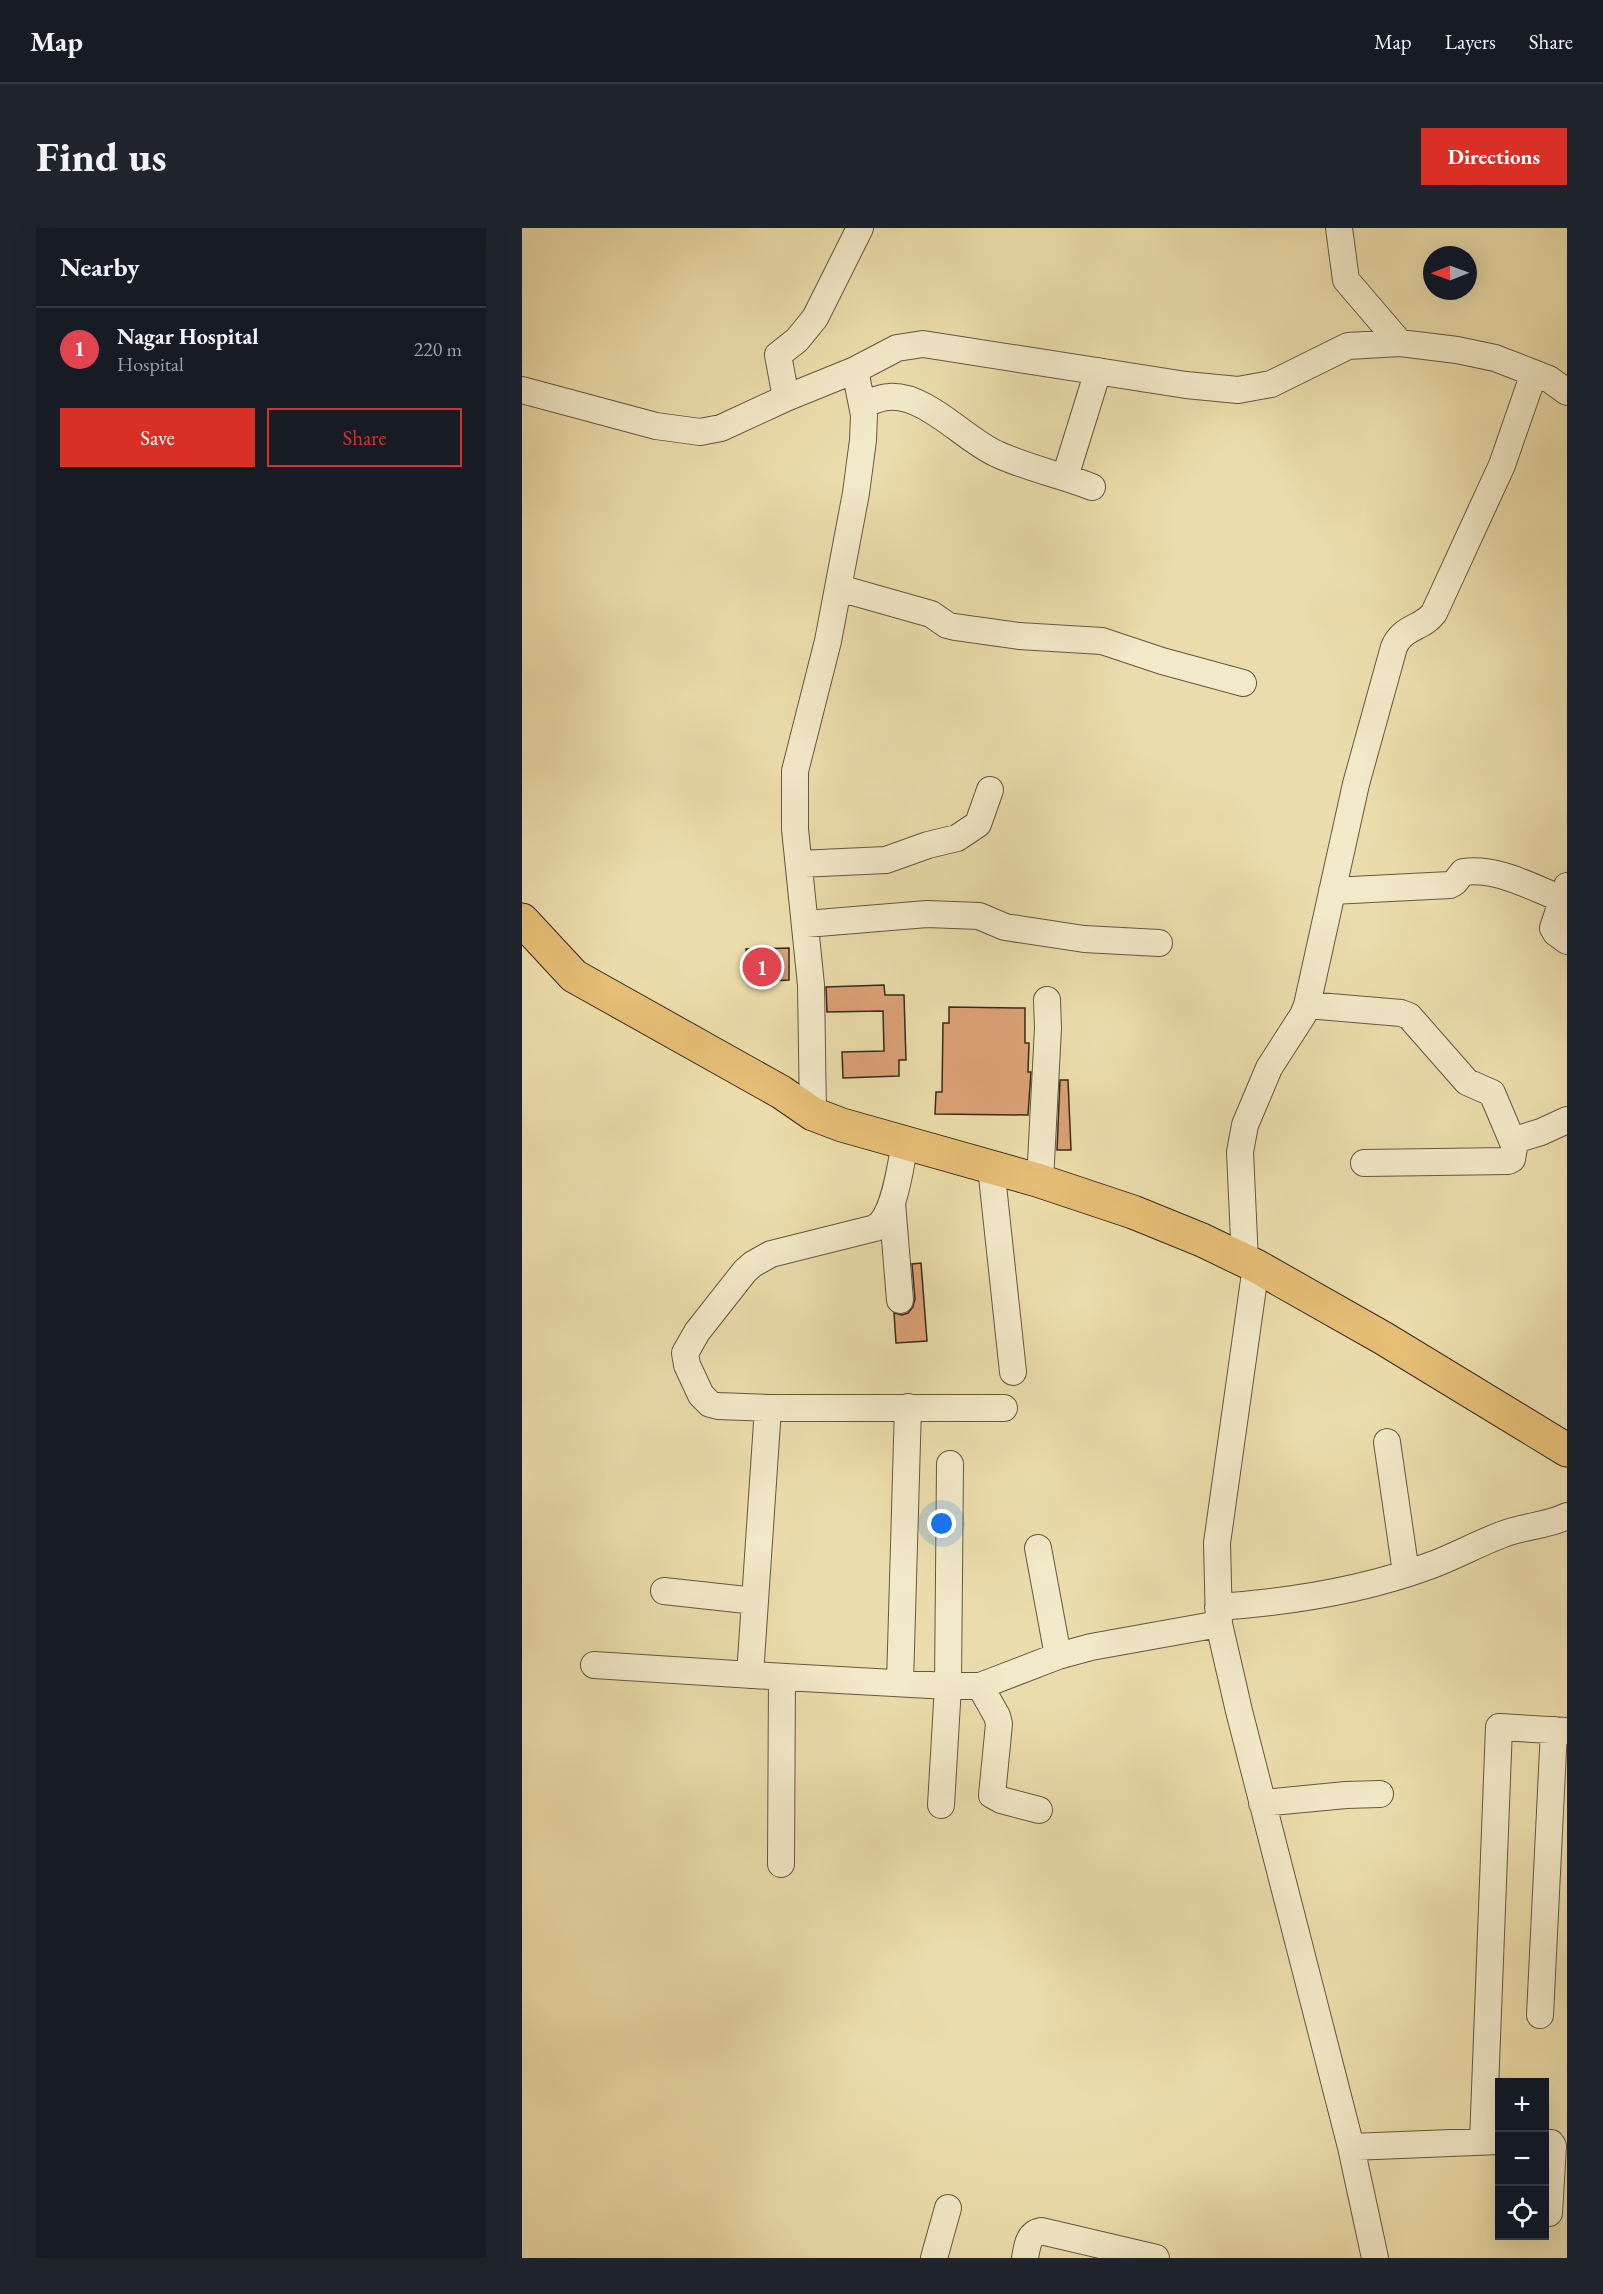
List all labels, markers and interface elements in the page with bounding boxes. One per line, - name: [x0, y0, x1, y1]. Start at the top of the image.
- text: Map: [30, 23, 83, 59]
- text: Map: [1374, 28, 1412, 55]
- text: Layers: [1445, 28, 1496, 55]
- text: Share: [1529, 28, 1573, 55]
- button: Directions: [1421, 128, 1567, 185]
- text: Find us: [36, 129, 167, 184]
- north arrow: [1423, 246, 1477, 300]
- text: Nearby: [60, 250, 140, 284]
- text: Nagar Hospital: [117, 322, 258, 351]
- text: 1: [74, 336, 85, 362]
- text: 220 m: [414, 336, 462, 362]
- text: Hospital: [117, 351, 184, 377]
- button: Save: [60, 408, 255, 467]
- button: Share: [267, 408, 462, 467]
- pin: 1: [742, 944, 782, 990]
- your location: [927, 1509, 956, 1538]
- map controls: [1495, 2078, 1549, 2240]
- button: +: [1495, 2078, 1549, 2132]
- button: −: [1495, 2132, 1549, 2186]
- button: locate: [1495, 2186, 1549, 2240]

